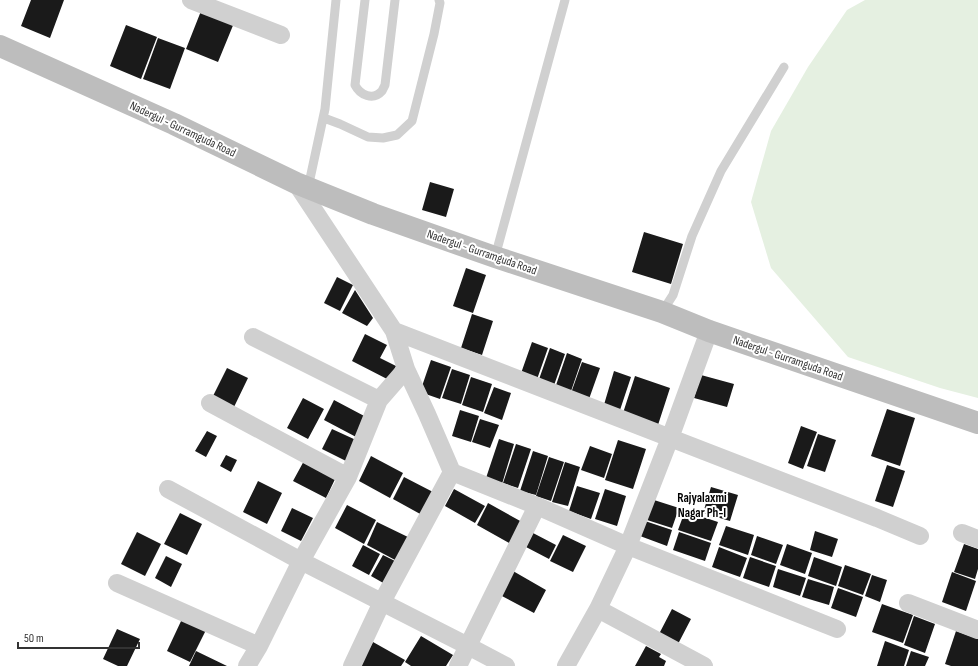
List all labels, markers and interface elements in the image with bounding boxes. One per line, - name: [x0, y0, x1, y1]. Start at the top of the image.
- street label: Nadergul - Gurramguda Road: [127, 98, 238, 161]
- street label: Nadergul - Gurramguda Road: [425, 227, 539, 278]
- street label: Nadergul - Gurramguda Road: [731, 333, 845, 384]
- district label: Rajyalaxmi Nagar Ph-I: [677, 490, 727, 521]
- scale bar: [18, 624, 139, 650]
- text: 50 m: [24, 631, 44, 646]

